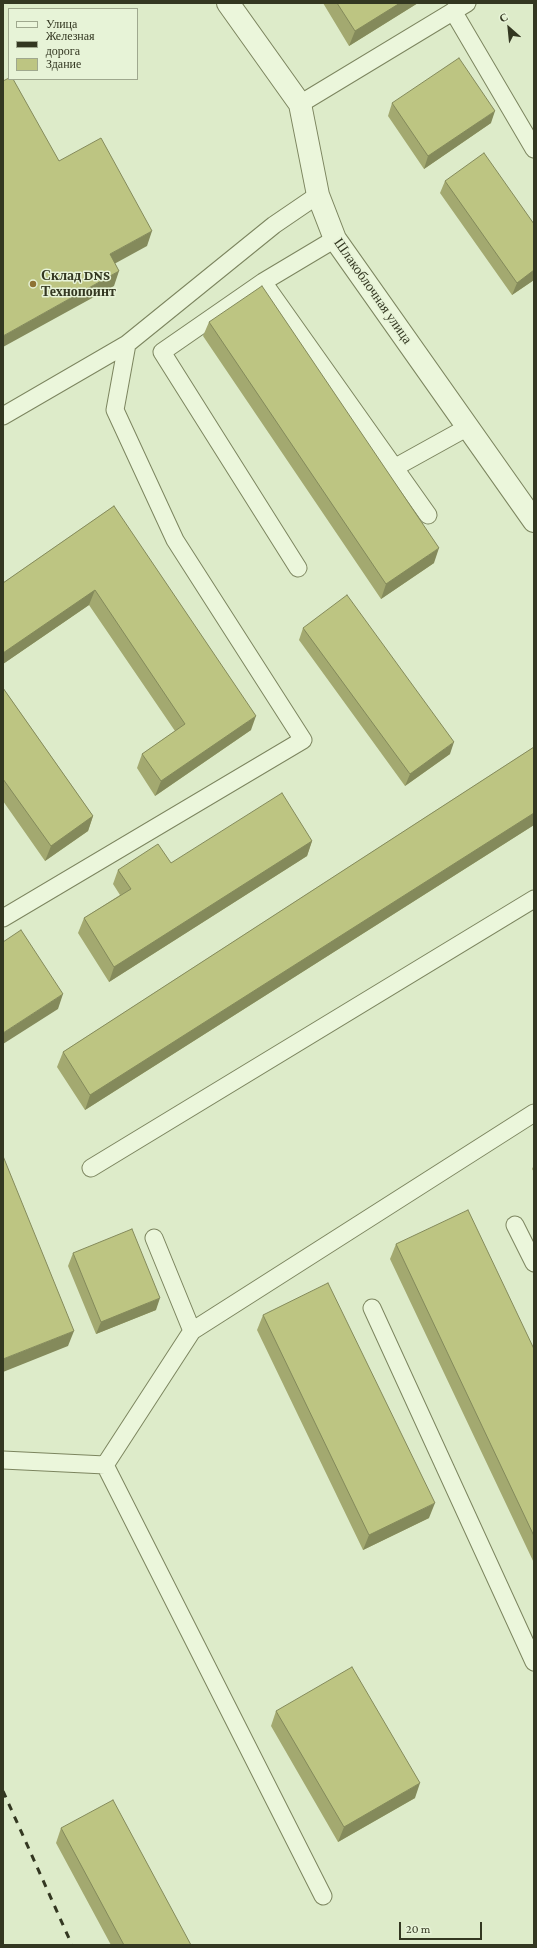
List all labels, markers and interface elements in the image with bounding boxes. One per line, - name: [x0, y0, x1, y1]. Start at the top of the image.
- legend: [8, 8, 138, 80]
- north arrow: [489, 8, 529, 48]
- text: С: [497, 10, 510, 24]
- text: Улица: [46, 17, 77, 31]
- text: Железная дорога: [46, 29, 95, 58]
- text: Здание: [46, 57, 81, 71]
- street label: Шлакоблочная улица: [330, 235, 416, 347]
- place label: Склад DNS Технопоинт: [41, 268, 116, 300]
- marker: Склад DNS Технопоинт: [28, 279, 38, 289]
- scale bar: [401, 1914, 484, 1940]
- text: 20 m: [406, 1922, 430, 1936]

